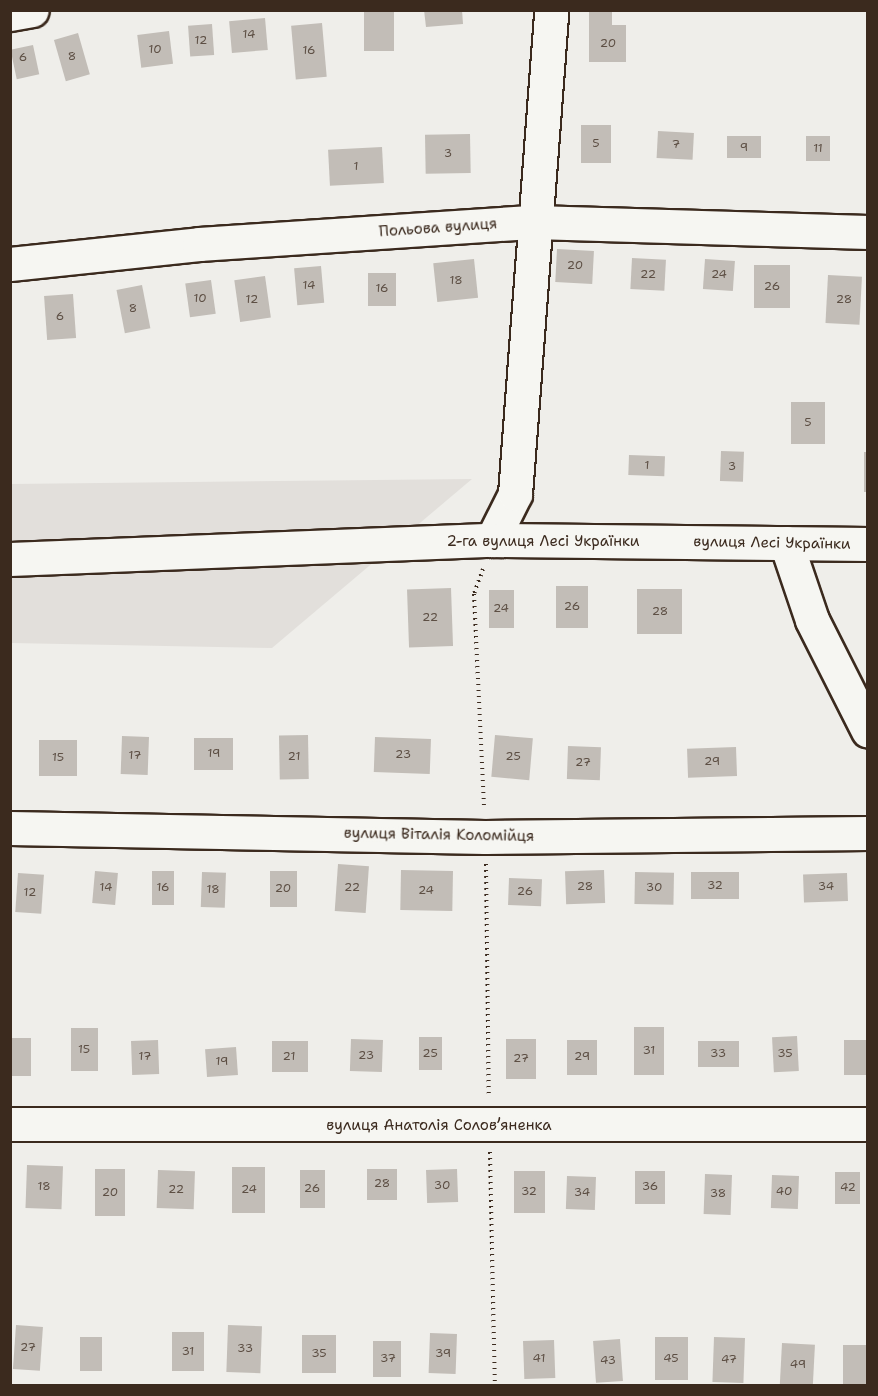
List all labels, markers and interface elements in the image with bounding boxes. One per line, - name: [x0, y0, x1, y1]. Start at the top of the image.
- house number: 14: [243, 28, 255, 42]
- house number: 12: [195, 34, 207, 48]
- house number: 20: [600, 37, 616, 51]
- house number: 10: [148, 43, 162, 57]
- house number: 16: [302, 44, 316, 58]
- house number: 8: [68, 50, 76, 64]
- house number: 6: [19, 51, 27, 65]
- house number: 5: [592, 137, 600, 151]
- house number: 7: [672, 138, 680, 152]
- house number: 9: [740, 141, 748, 155]
- house number: 11: [813, 142, 823, 156]
- house number: 3: [444, 147, 452, 161]
- house number: 1: [353, 160, 359, 174]
- street label: Польова вулиця: [378, 215, 498, 241]
- house number: 20: [567, 259, 583, 273]
- house number: 22: [640, 268, 656, 282]
- house number: 24: [711, 268, 727, 282]
- house number: 18: [449, 274, 463, 288]
- house number: 14: [303, 279, 315, 293]
- house number: 26: [764, 280, 780, 294]
- house number: 16: [375, 282, 389, 296]
- house number: 10: [193, 292, 207, 306]
- house number: 12: [246, 293, 258, 307]
- house number: 28: [836, 293, 852, 307]
- house number: 8: [129, 302, 137, 316]
- house number: 6: [56, 310, 64, 324]
- house number: 5: [804, 416, 812, 430]
- house number: 1: [644, 459, 650, 473]
- house number: 3: [728, 460, 736, 474]
- street label: 2-га вулиця Лесі Українки: [446, 533, 640, 551]
- street label: вулиця Лесі Українки: [693, 533, 851, 553]
- house number: 26: [564, 600, 580, 614]
- house number: 24: [493, 602, 509, 616]
- house number: 28: [652, 605, 668, 619]
- house number: 22: [422, 611, 438, 625]
- house number: 19: [208, 747, 220, 761]
- house number: 23: [395, 748, 411, 762]
- house number: 17: [129, 749, 141, 763]
- house number: 21: [288, 750, 300, 764]
- house number: 25: [505, 750, 521, 764]
- house number: 15: [52, 751, 64, 765]
- house number: 29: [704, 755, 720, 769]
- house number: 27: [575, 756, 591, 770]
- street label: вулиця Віталія Коломійця: [344, 824, 534, 846]
- house number: 32: [707, 879, 723, 893]
- house number: 28: [577, 880, 593, 894]
- house number: 34: [818, 880, 834, 894]
- house number: 14: [100, 881, 112, 895]
- house number: 16: [156, 881, 170, 895]
- house number: 22: [344, 881, 360, 895]
- house number: 30: [646, 881, 662, 895]
- house number: 20: [275, 882, 291, 896]
- house number: 18: [206, 883, 220, 897]
- house number: 24: [418, 884, 434, 898]
- house number: 26: [517, 885, 533, 899]
- house number: 12: [24, 886, 36, 900]
- house number: 15: [78, 1043, 90, 1057]
- house number: 31: [643, 1044, 655, 1058]
- house number: 25: [422, 1047, 438, 1061]
- house number: 33: [710, 1047, 726, 1061]
- house number: 35: [777, 1047, 793, 1061]
- house number: 23: [358, 1049, 374, 1063]
- house number: 17: [139, 1050, 151, 1064]
- house number: 21: [283, 1050, 295, 1064]
- house number: 29: [574, 1050, 590, 1064]
- house number: 27: [513, 1052, 529, 1066]
- house number: 19: [216, 1055, 228, 1069]
- street label: вулиця Анатолія Соловʼяненка: [326, 1117, 552, 1135]
- house number: 28: [374, 1177, 390, 1191]
- house number: 30: [434, 1179, 450, 1193]
- house number: 18: [37, 1180, 51, 1194]
- house number: 36: [642, 1180, 658, 1194]
- house number: 42: [840, 1181, 856, 1195]
- house number: 26: [304, 1182, 320, 1196]
- house number: 22: [168, 1183, 184, 1197]
- house number: 24: [241, 1183, 257, 1197]
- house number: 32: [521, 1185, 537, 1199]
- house number: 40: [776, 1185, 792, 1199]
- house number: 20: [102, 1186, 118, 1200]
- house number: 34: [574, 1186, 590, 1200]
- house number: 38: [710, 1187, 726, 1201]
- house number: 27: [20, 1341, 36, 1355]
- house number: 33: [237, 1342, 253, 1356]
- house number: 31: [182, 1345, 194, 1359]
- house number: 35: [311, 1347, 327, 1361]
- house number: 39: [435, 1347, 451, 1361]
- house number: 37: [380, 1352, 396, 1366]
- house number: 41: [533, 1352, 545, 1366]
- house number: 45: [663, 1352, 679, 1366]
- house number: 47: [721, 1353, 737, 1367]
- house number: 43: [600, 1354, 616, 1368]
- house number: 49: [790, 1358, 806, 1372]

